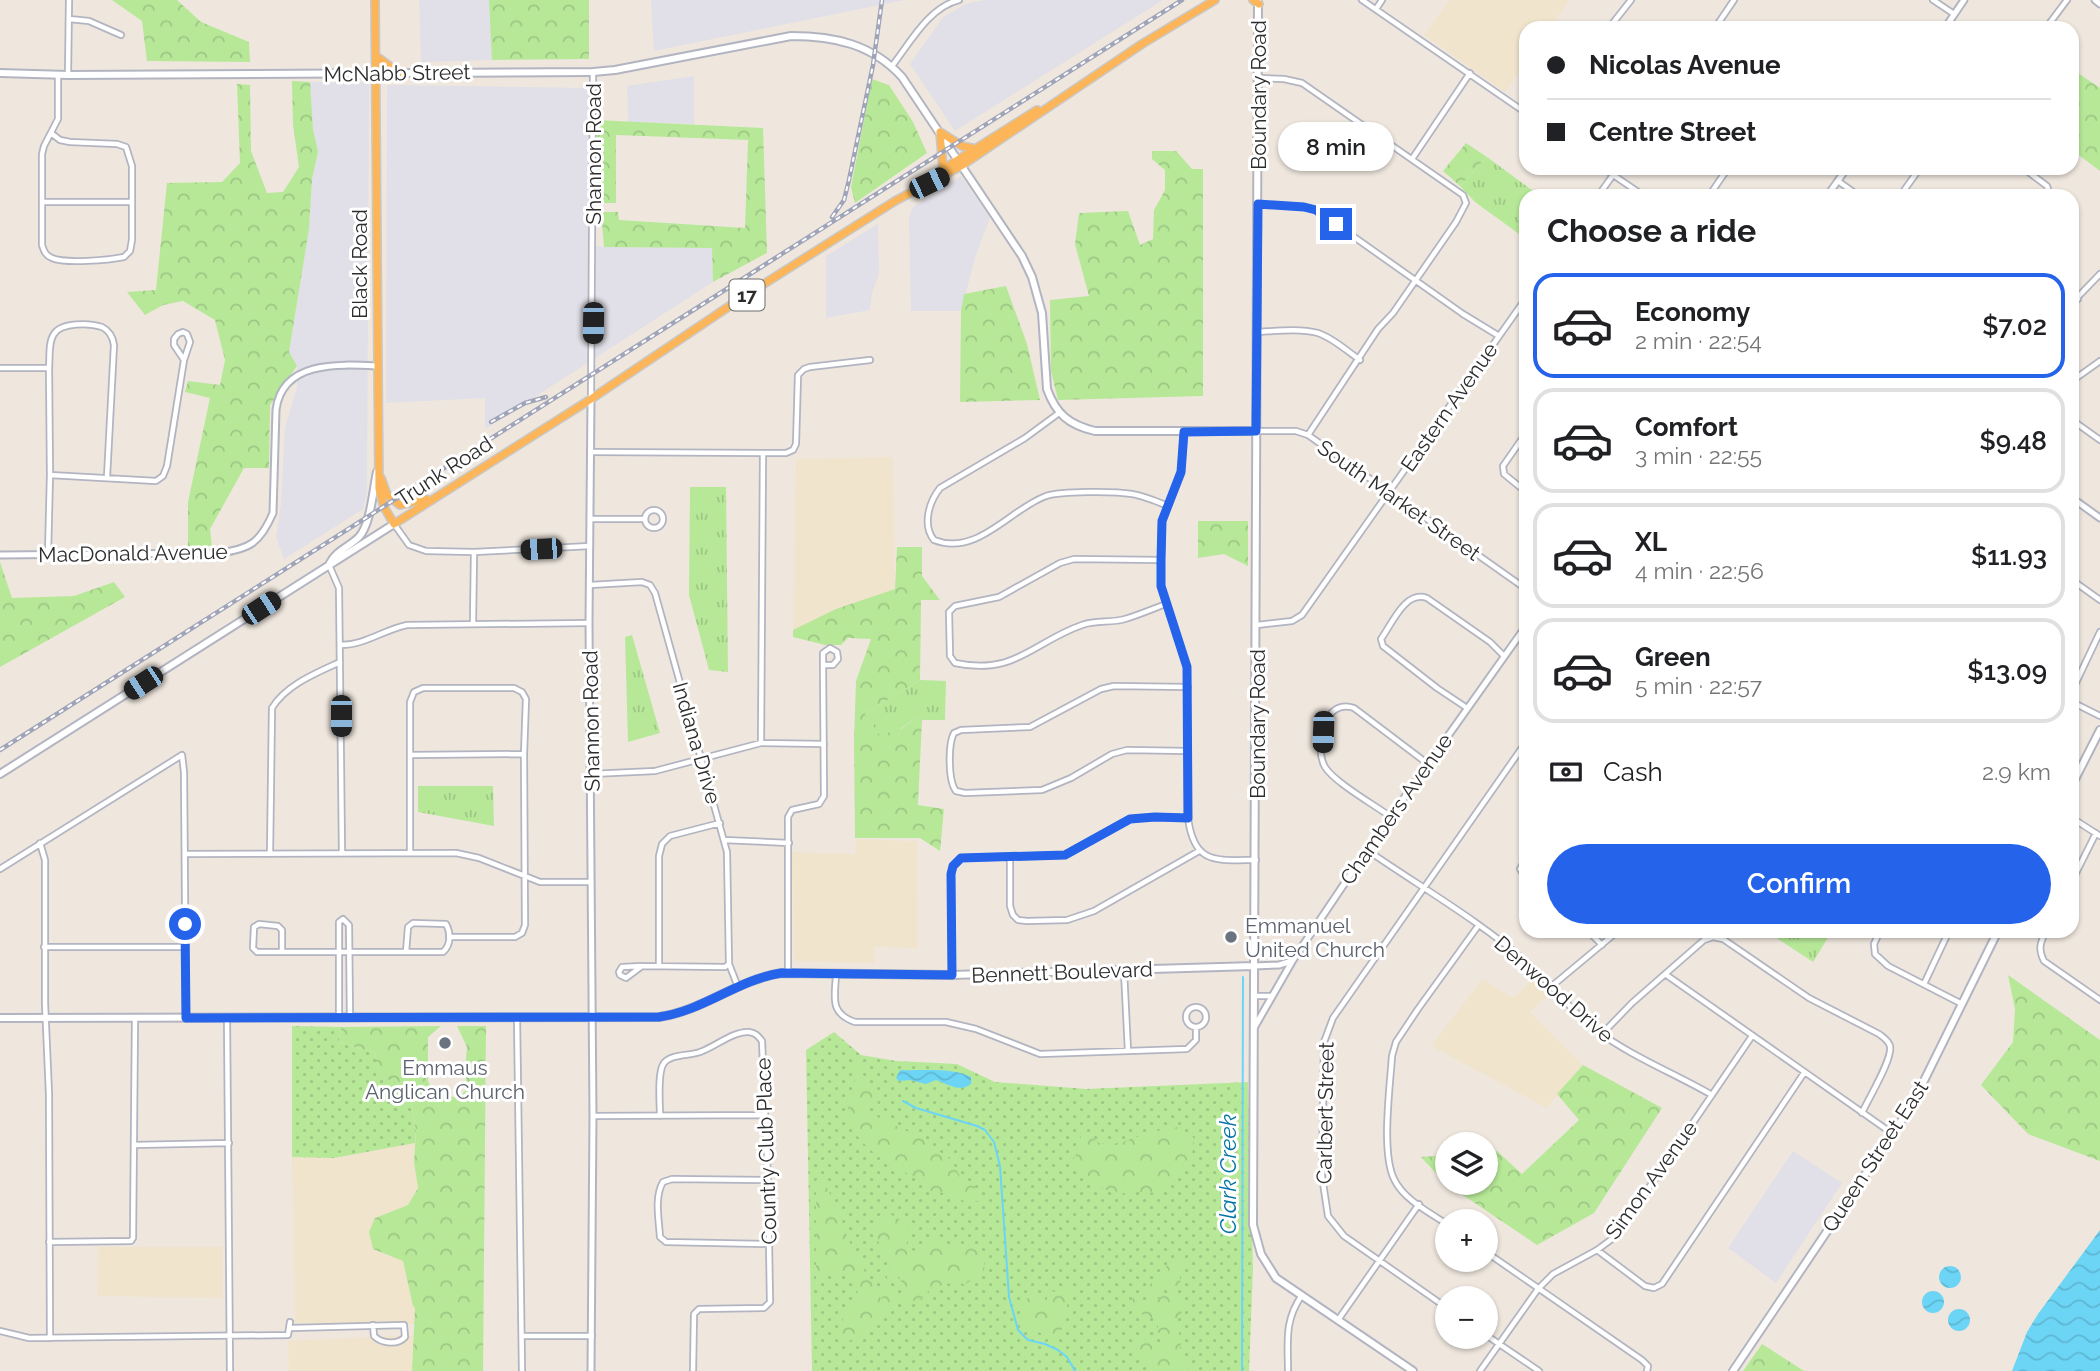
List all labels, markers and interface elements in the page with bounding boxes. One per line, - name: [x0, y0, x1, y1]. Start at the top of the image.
- street label: Boundary Road: [1246, 20, 1271, 170]
- text: Nicolas Avenue: [1589, 50, 1781, 80]
- street label: McNabb Street: [323, 59, 471, 87]
- street label: Shannon Road: [581, 83, 606, 225]
- text: Centre Street: [1589, 117, 1756, 147]
- callout: 8 min: [1278, 122, 1394, 172]
- text: 8 min: [1306, 133, 1366, 160]
- car: [906, 164, 953, 202]
- route end: [1320, 208, 1352, 240]
- street label: Black Road: [347, 209, 372, 319]
- text: Choose a ride: [1547, 212, 1756, 249]
- road number: 17: [730, 280, 764, 310]
- icon: car: [1551, 294, 1614, 357]
- text: Economy: [1635, 297, 1750, 327]
- car: [583, 302, 604, 344]
- text: $7.02: [1982, 311, 2047, 341]
- text: 2 min · 22:54: [1635, 327, 1762, 354]
- street label: Eastern Avenue: [1395, 338, 1503, 476]
- icon: car: [1551, 409, 1614, 472]
- text: Comfort: [1635, 412, 1738, 442]
- text: $9.48: [1980, 426, 2047, 456]
- street label: Trunk Road: [391, 431, 497, 511]
- street label: South Market Street: [1313, 434, 1485, 566]
- text: 3 min · 22:55: [1635, 442, 1762, 469]
- icon: car: [1551, 524, 1614, 587]
- text: XL: [1635, 527, 1667, 557]
- car: [520, 537, 563, 561]
- street label: MacDonald Avenue: [38, 539, 228, 567]
- text: $11.93: [1971, 541, 2047, 571]
- text: 4 min · 22:56: [1635, 557, 1764, 584]
- car: [238, 588, 285, 628]
- icon: car: [1551, 639, 1614, 702]
- text: Green: [1635, 642, 1711, 672]
- street label: Boundary Road: [1245, 649, 1270, 799]
- street label: Shannon Road: [577, 650, 605, 792]
- text: $13.09: [1967, 656, 2047, 686]
- car: [120, 663, 167, 703]
- text: 5 min · 22:57: [1635, 672, 1762, 699]
- street label: Indiana Drive: [668, 679, 726, 807]
- car: [331, 695, 352, 737]
- car: [1312, 711, 1335, 753]
- street label: Chambers Avenue: [1335, 729, 1457, 889]
- icon: cash: [1547, 753, 1585, 791]
- text: Cash: [1603, 757, 1663, 787]
- text: 2.9 km: [1982, 758, 2051, 785]
- button: Confirm: [1547, 844, 2051, 924]
- route start: [169, 908, 201, 940]
- place label: Emmanuel United Church: [1245, 913, 1385, 962]
- marker: Emmanuel United Church: [1223, 929, 1239, 945]
- street label: Denwood Drive: [1489, 931, 1619, 1047]
- street label: Bennett Boulevard: [971, 956, 1153, 988]
- marker: Emmaus Anglican Church: [437, 1035, 453, 1051]
- street label: Carlbert Street: [1311, 1042, 1339, 1184]
- place label: Emmaus Anglican Church: [365, 1055, 525, 1104]
- street label: Country Club Place: [750, 1057, 782, 1245]
- street label: Queen Street East: [1817, 1076, 1933, 1236]
- water label: Clark Creek: [1214, 1114, 1241, 1234]
- street label: Simon Avenue: [1600, 1116, 1702, 1244]
- map controls: [1435, 1132, 1498, 1349]
- button: layers: [1435, 1132, 1498, 1195]
- button: +: [1435, 1209, 1498, 1272]
- button: −: [1435, 1286, 1498, 1349]

